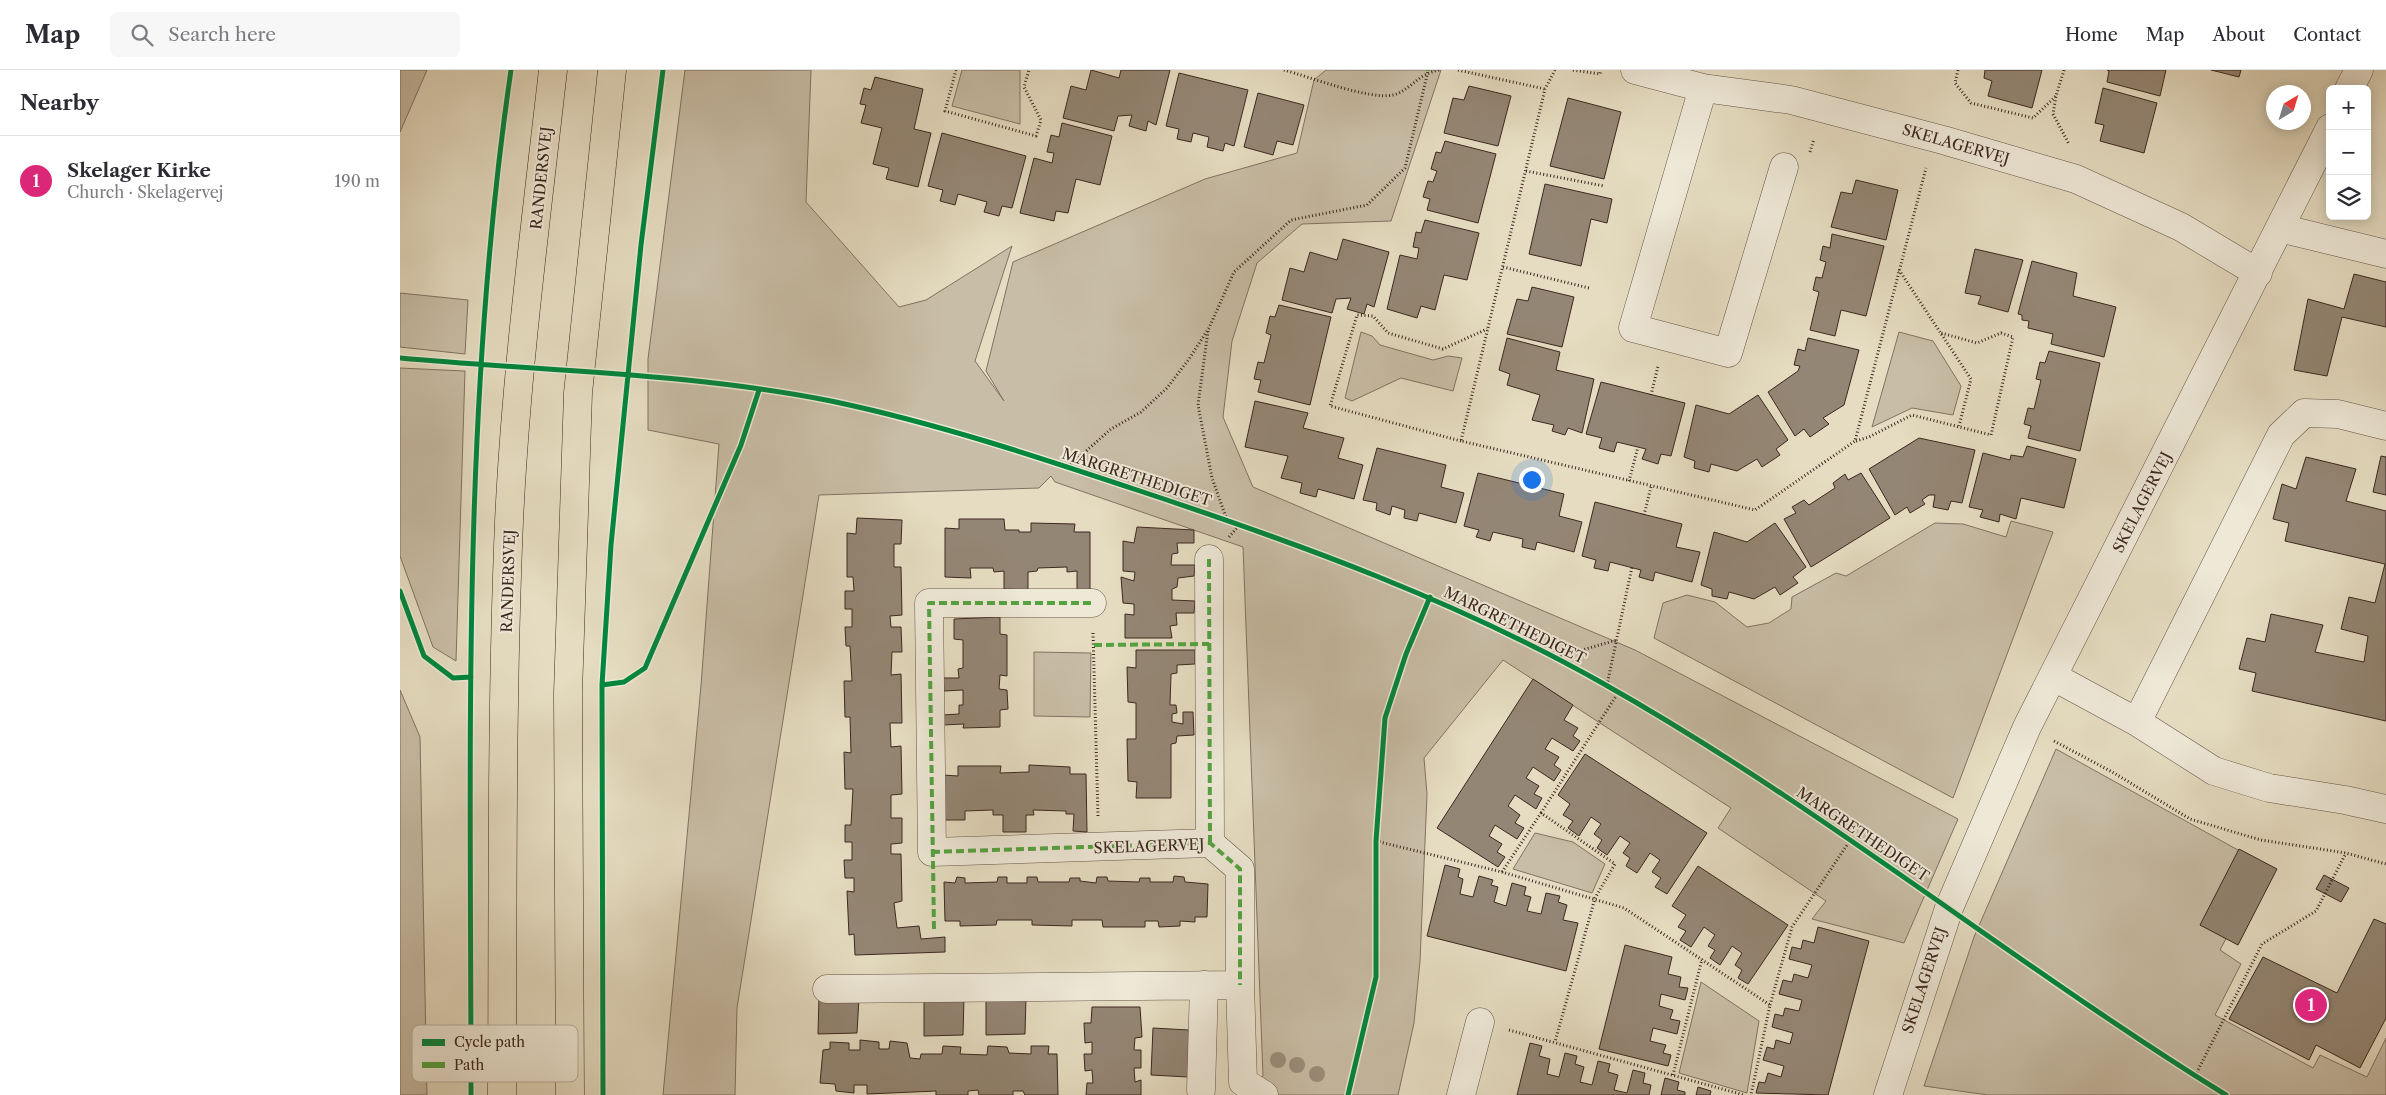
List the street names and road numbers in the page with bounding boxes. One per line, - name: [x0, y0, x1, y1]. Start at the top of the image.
- street label: SKELAGERVEJ: [1900, 120, 2012, 168]
- street label: RANDERSVEJ: [526, 126, 556, 230]
- street label: MARGRETHEDIGET: [1060, 444, 1215, 510]
- street label: SKELAGERVEJ: [2108, 448, 2176, 556]
- street label: RANDERSVEJ: [497, 529, 519, 633]
- street label: MARGRETHEDIGET: [1441, 582, 1590, 668]
- street label: MARGRETHEDIGET: [1793, 782, 1934, 886]
- street label: SKELAGERVEJ: [1093, 835, 1205, 857]
- street label: SKELAGERVEJ: [1898, 924, 1950, 1036]

